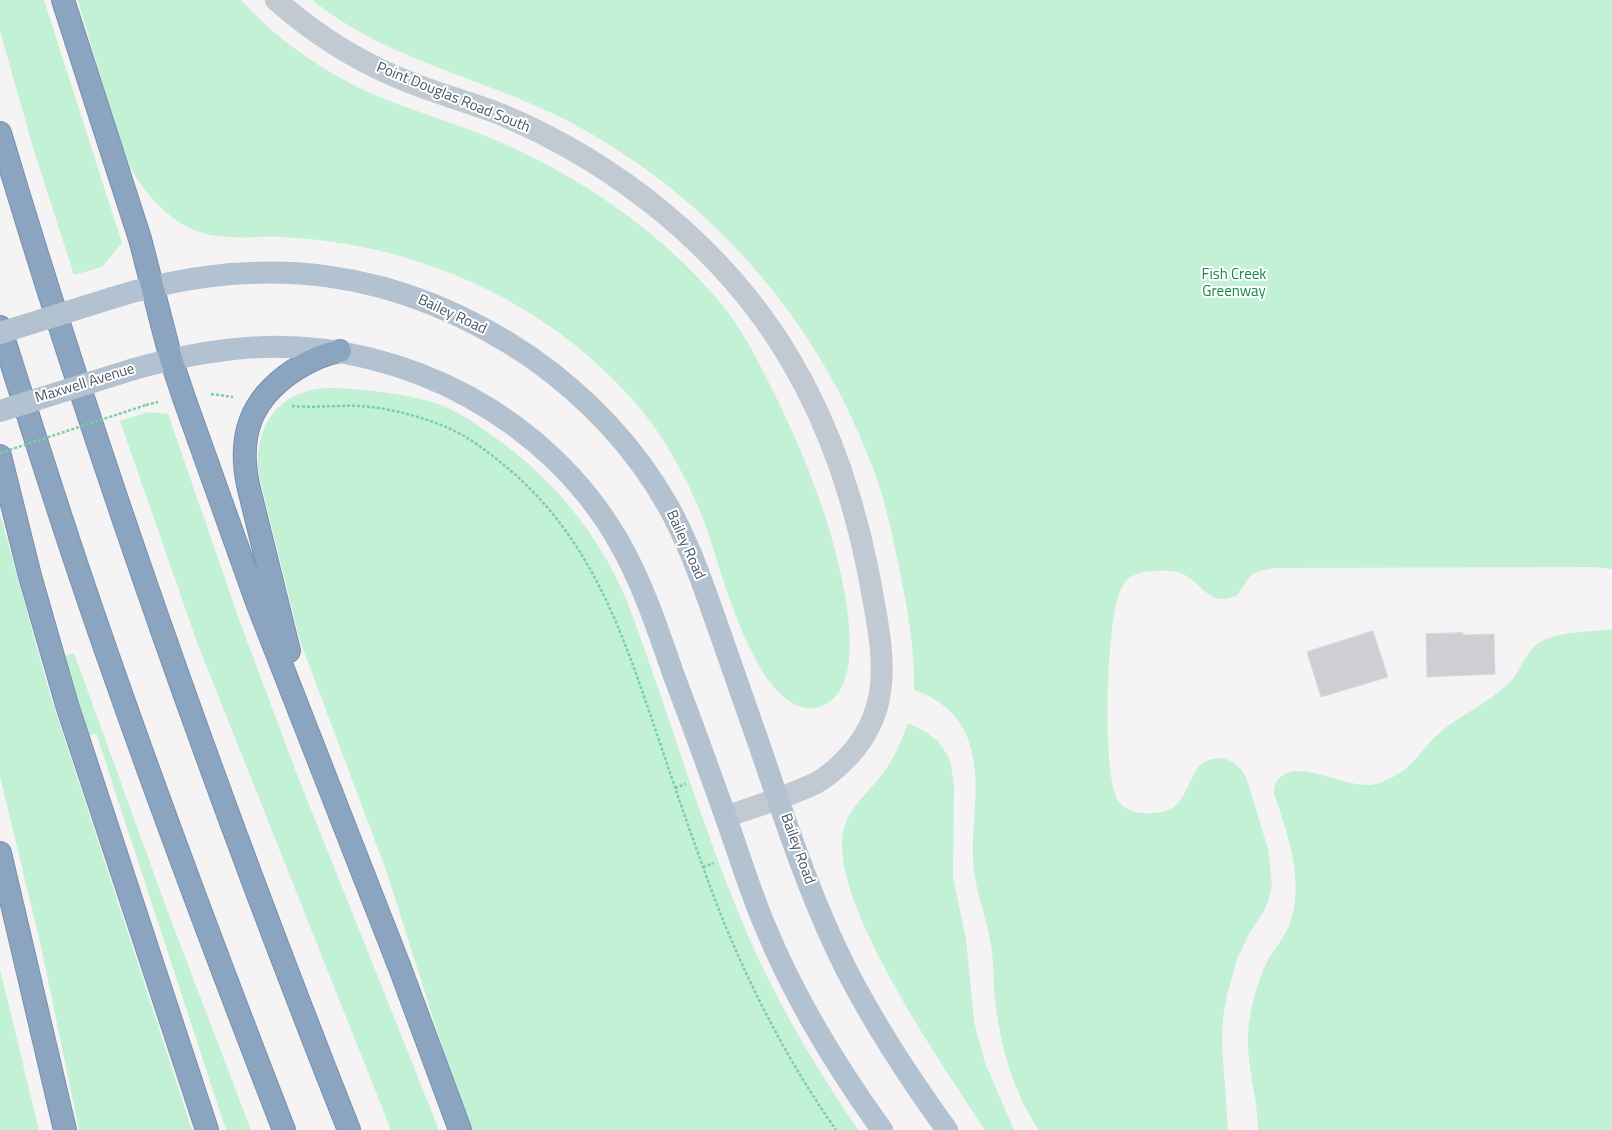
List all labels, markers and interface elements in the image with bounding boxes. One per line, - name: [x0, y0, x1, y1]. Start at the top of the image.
- street label: Point Douglas Road South: [373, 59, 533, 137]
- park label: Fish Creek Greenway: [1202, 266, 1266, 301]
- street label: Bailey Road: [415, 291, 489, 339]
- street label: Maxwell Avenue: [33, 360, 137, 408]
- street label: Bailey Road: [662, 508, 708, 582]
- street label: Bailey Road: [776, 811, 818, 887]

